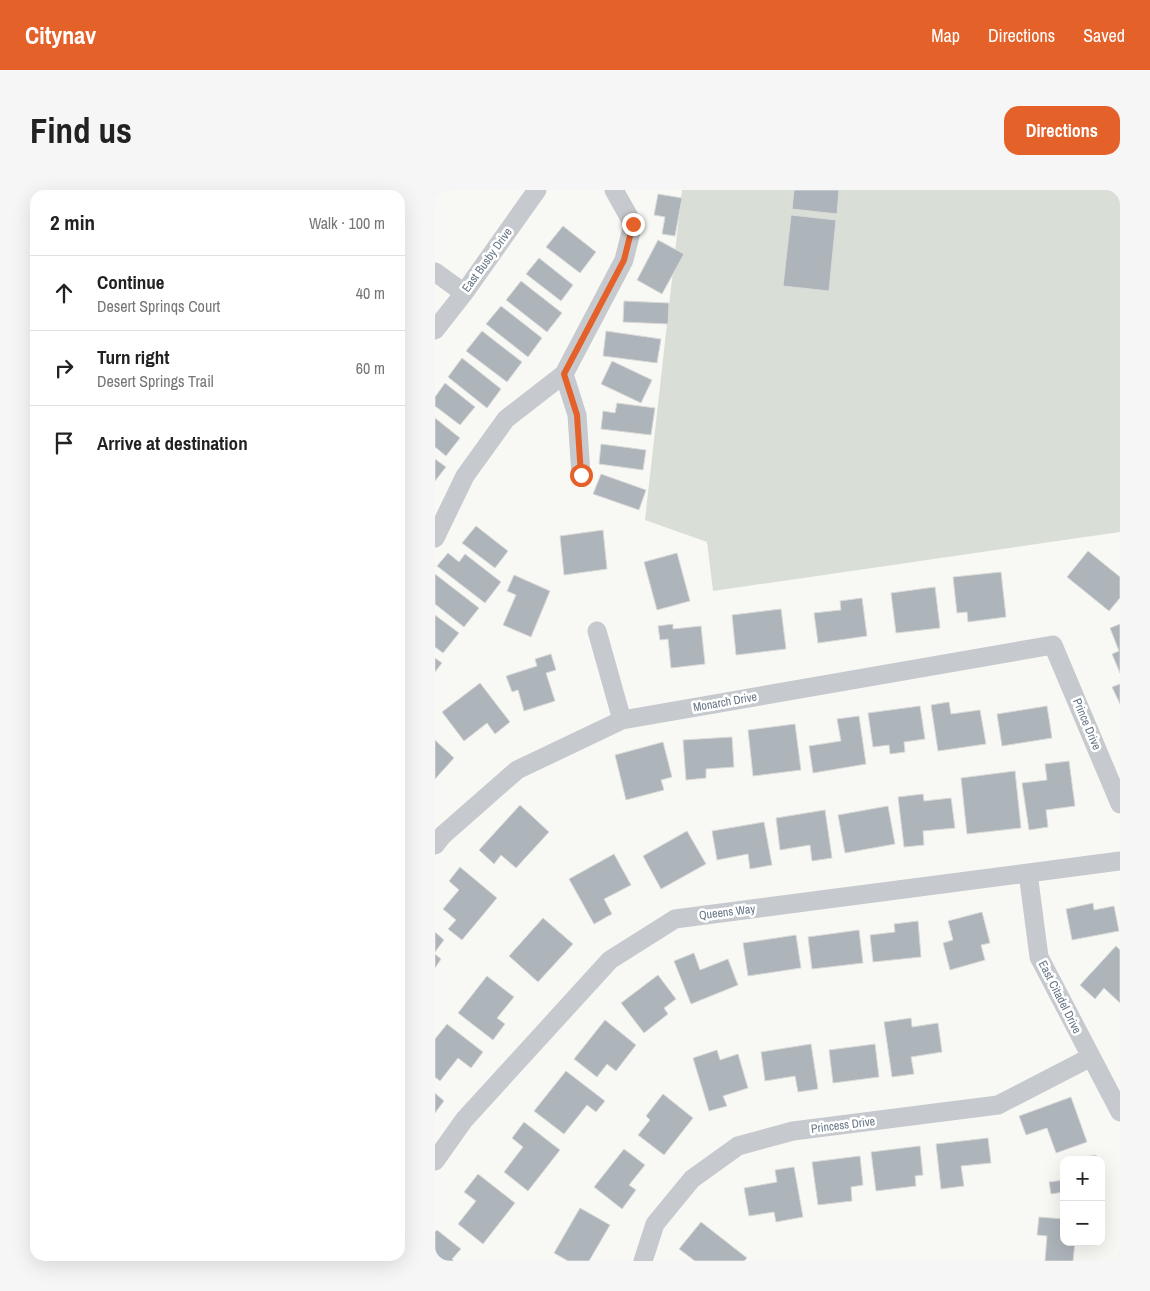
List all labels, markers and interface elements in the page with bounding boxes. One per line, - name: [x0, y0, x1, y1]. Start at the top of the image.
- text: Citynav: [25, 19, 96, 51]
- text: Map: [931, 23, 960, 48]
- text: Directions: [988, 23, 1055, 48]
- text: Saved: [1083, 23, 1125, 48]
- button: Directions: [1004, 106, 1120, 155]
- text: Find us: [30, 107, 132, 154]
- text: 2 min: [50, 208, 95, 237]
- text: Walk · 100 m: [309, 212, 385, 234]
- route end: [622, 213, 645, 236]
- street label: East Busby Drive: [458, 225, 516, 295]
- text: Continue: [97, 269, 165, 295]
- icon: ahead: [50, 279, 78, 307]
- text: 40 m: [356, 282, 385, 304]
- text: Desert Sprinqs Court: [97, 295, 220, 317]
- text: Turn right: [97, 344, 169, 370]
- icon: right: [50, 354, 78, 382]
- text: 60 m: [356, 357, 385, 379]
- text: Desert Springs Trail: [97, 370, 214, 392]
- icon: arrive: [50, 429, 78, 457]
- text: Arrive at destination: [97, 430, 248, 456]
- route start: [570, 464, 593, 487]
- street label: Monarch Drive: [692, 689, 758, 715]
- street label: Prince Drive: [1069, 696, 1105, 752]
- street label: Queens Way: [698, 901, 756, 923]
- street label: East Citadel Drive: [1035, 958, 1085, 1036]
- street label: Princess Drive: [810, 1113, 876, 1137]
- map controls: [1060, 1156, 1105, 1246]
- button: +: [1060, 1156, 1105, 1201]
- button: −: [1060, 1201, 1105, 1246]

